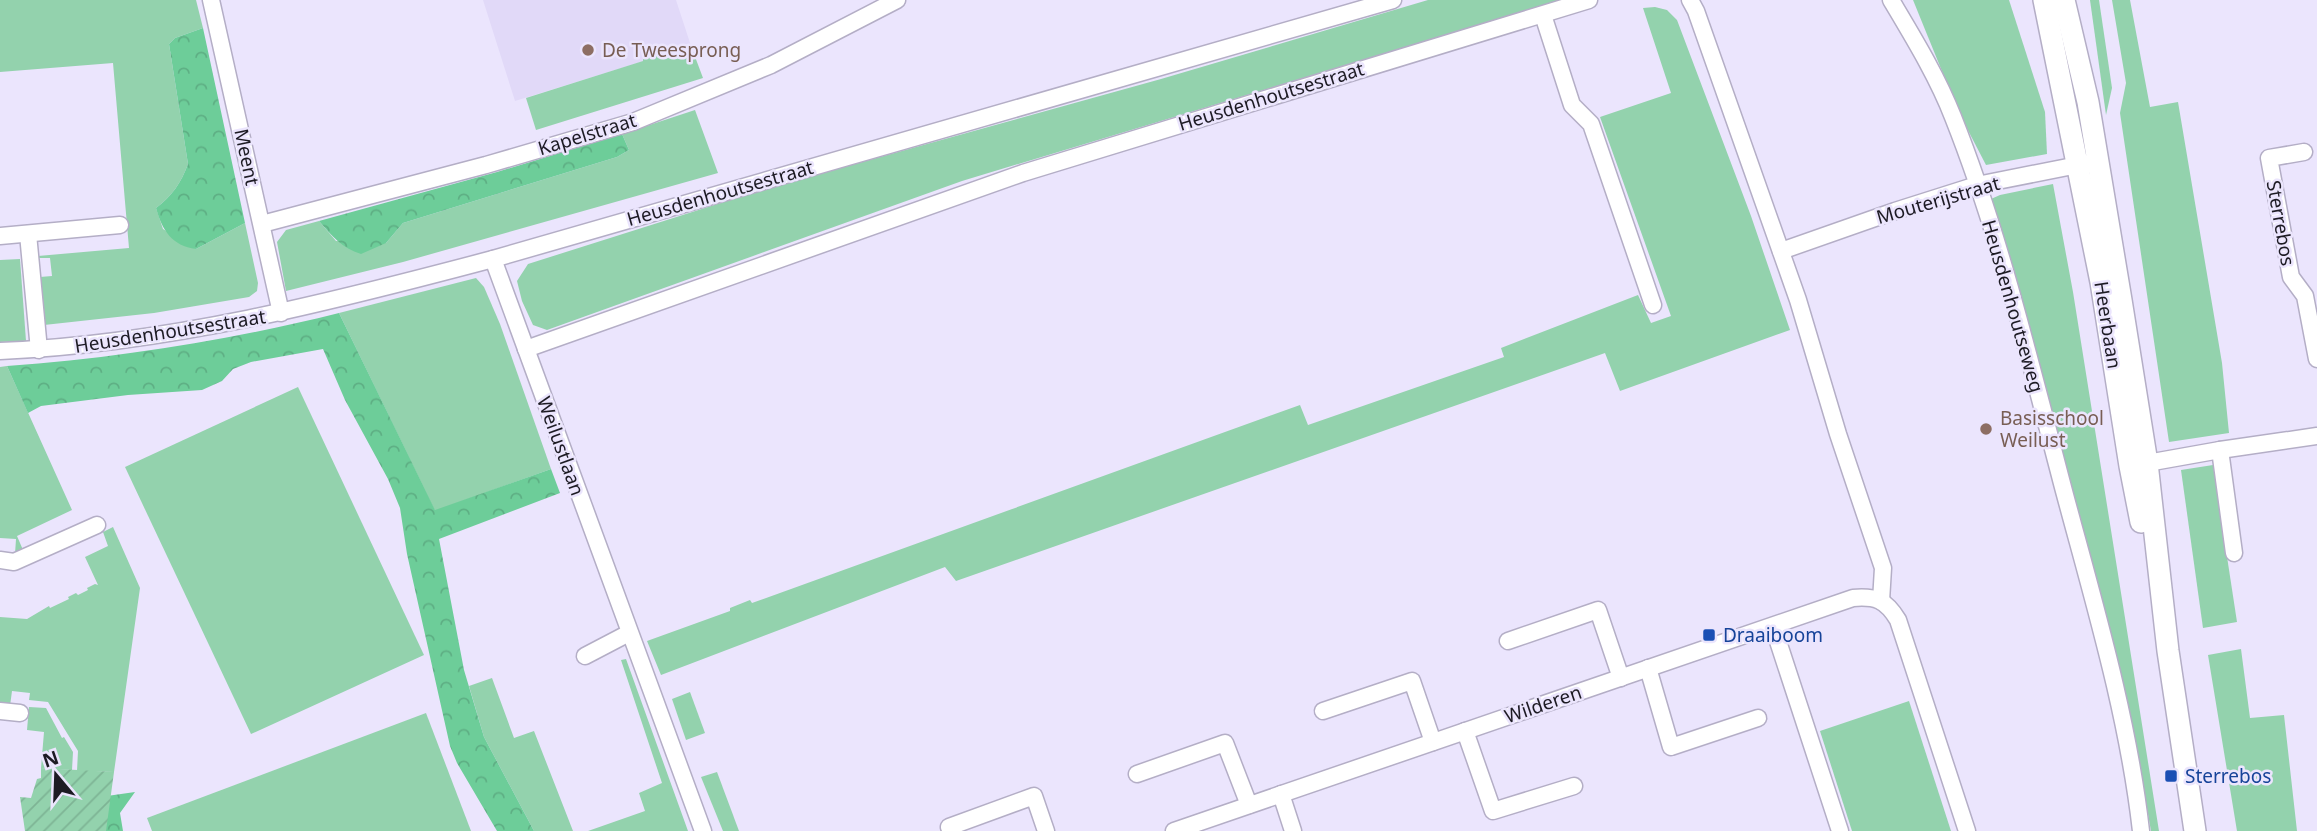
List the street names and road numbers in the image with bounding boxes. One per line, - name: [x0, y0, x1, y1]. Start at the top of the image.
- street label: Heusdenhoutsestraat: [1175, 55, 1367, 137]
- street label: Kapelstraat: [535, 107, 639, 161]
- street label: Meent: [228, 126, 266, 188]
- street label: Heusdenhoutsestraat: [624, 154, 816, 232]
- street label: Mouterijstraat: [1873, 170, 2003, 230]
- street label: Sterrebos: [2261, 178, 2301, 268]
- street label: Heusdenhoutseweg: [1976, 217, 2050, 395]
- street label: Heerbaan: [2088, 279, 2128, 371]
- street label: Heusdenhoutsestraat: [73, 303, 268, 359]
- street label: Weilustlaan: [531, 393, 591, 499]
- street label: Wilderen: [1501, 679, 1585, 729]

